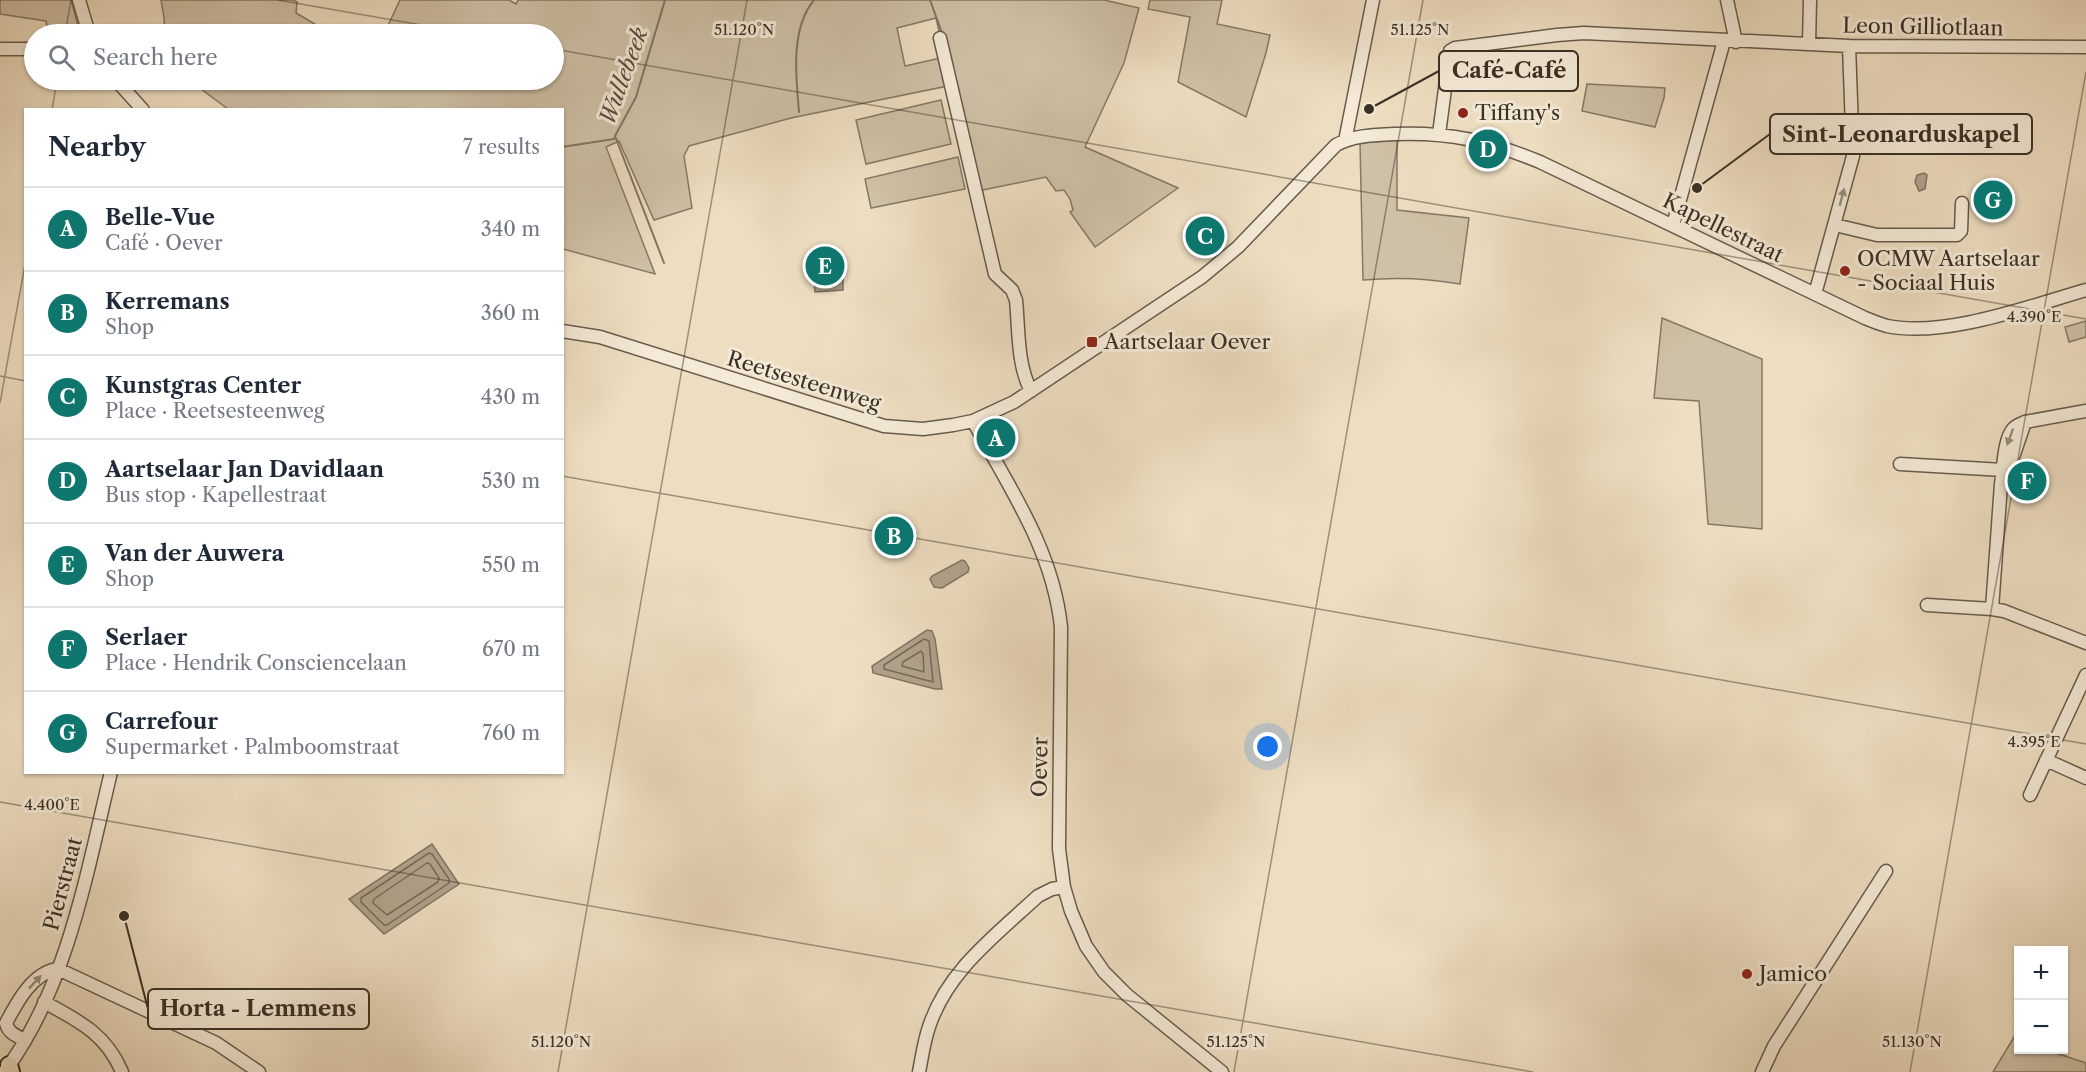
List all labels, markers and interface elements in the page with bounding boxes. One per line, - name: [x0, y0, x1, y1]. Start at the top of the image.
- street label: Leon Gilliotlaan: [1842, 13, 2004, 40]
- text: 51.120°N: [714, 20, 774, 39]
- text: 51.125°N: [1391, 20, 1449, 39]
- water label: Wullebeek: [593, 23, 654, 128]
- search box: [24, 24, 564, 90]
- icon: search: [45, 41, 78, 74]
- text: Search here: [93, 44, 218, 71]
- callout: Café-Café: [1439, 51, 1578, 91]
- text: Café-Café: [1452, 57, 1566, 84]
- place label: Tiffany's: [1475, 100, 1560, 125]
- marker: Tiffany's: [1456, 106, 1470, 120]
- callout: Sint-Leonarduskapel: [1770, 114, 2032, 154]
- text: Sint-Leonarduskapel: [1782, 121, 2020, 148]
- pin: D: [1468, 126, 1508, 172]
- text: Nearby: [48, 131, 146, 163]
- text: 7 results: [463, 135, 540, 159]
- pin: G: [1974, 178, 2012, 222]
- street label: Kapellestraat: [1659, 188, 1788, 268]
- one-way arrow: [1838, 188, 1848, 207]
- text: Belle-Vue: [105, 204, 215, 231]
- pin: C: [1186, 214, 1224, 258]
- text: A: [60, 217, 75, 241]
- text: 340 m: [481, 217, 540, 241]
- text: Café · Oever: [105, 231, 223, 255]
- pin: E: [806, 244, 844, 288]
- place label: OCMW Aartselaar - Sociaal Huis: [1857, 246, 2040, 295]
- marker: OCMW Aartselaar - Sociaal Huis: [1838, 264, 1852, 278]
- text: Kerremans: [105, 288, 230, 315]
- text: B: [60, 301, 75, 325]
- text: 360 m: [481, 301, 540, 325]
- text: 4.390°E: [2007, 307, 2061, 326]
- text: Shop: [105, 315, 154, 339]
- place label: Aartselaar Oever: [1103, 329, 1271, 354]
- marker: Aartselaar Oever: [1085, 335, 1099, 349]
- street label: Reetsesteenweg: [724, 345, 885, 416]
- text: Kunstgras Center: [105, 372, 301, 399]
- text: C: [59, 385, 76, 409]
- text: 430 m: [481, 385, 540, 409]
- text: Place · Reetsesteenweg: [105, 399, 324, 423]
- pin: A: [976, 416, 1016, 460]
- one-way arrow: [2005, 428, 2015, 446]
- text: Aartselaar Jan Davidlaan: [105, 456, 384, 483]
- pin: F: [2008, 458, 2046, 504]
- text: D: [59, 469, 76, 493]
- text: 530 m: [482, 469, 540, 493]
- text: Bus stop · Kapellestraat: [105, 483, 327, 507]
- pin: B: [874, 514, 914, 558]
- text: Van der Auwera: [105, 540, 284, 567]
- text: E: [60, 553, 75, 577]
- text: 550 m: [482, 553, 540, 577]
- text: Shop: [105, 567, 154, 591]
- text: Serlaer: [105, 624, 187, 651]
- text: F: [61, 637, 74, 661]
- text: 670 m: [482, 637, 540, 661]
- text: Place · Hendrik Consciencelaan: [105, 651, 407, 675]
- text: Carrefour: [105, 708, 218, 735]
- text: G: [59, 721, 76, 745]
- text: 760 m: [482, 721, 540, 745]
- your location: [1253, 732, 1282, 761]
- text: 4.395°E: [2007, 732, 2061, 751]
- text: Supermarket · Palmboomstraat: [105, 735, 400, 759]
- street label: Oever: [1026, 737, 1053, 797]
- text: 4.400°E: [24, 795, 80, 814]
- street label: Pierstraat: [38, 834, 87, 933]
- map controls: [2014, 946, 2068, 1054]
- button: +: [2014, 946, 2068, 1000]
- place label: Jamico: [1756, 961, 1827, 986]
- marker: Jamico: [1740, 967, 1754, 981]
- one-way arrow: [28, 974, 42, 989]
- callout: Horta - Lemmens: [148, 989, 369, 1029]
- text: Horta - Lemmens: [159, 995, 357, 1022]
- button: −: [2014, 1000, 2068, 1054]
- text: 51.120°N: [531, 1032, 591, 1051]
- text: 51.125°N: [1207, 1032, 1265, 1051]
- text: 51.130°N: [1882, 1032, 1942, 1051]

